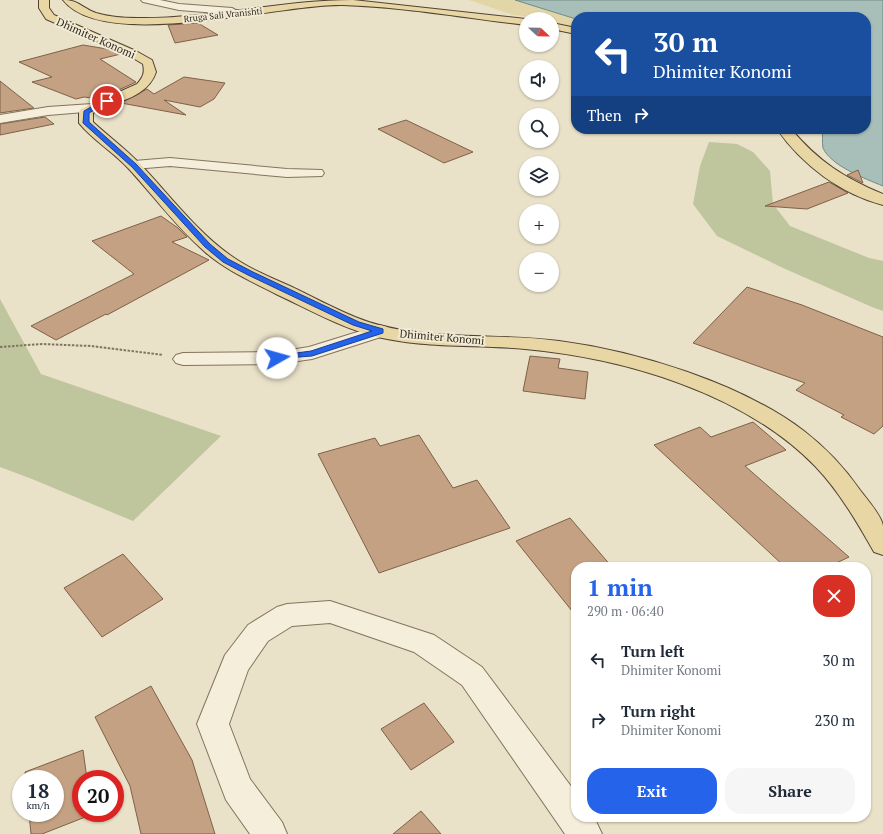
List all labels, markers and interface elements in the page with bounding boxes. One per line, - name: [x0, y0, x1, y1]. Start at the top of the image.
- street label: Rruga Sali Vranishti: [183, 5, 263, 25]
- north arrow: [519, 12, 559, 52]
- map controls: [519, 12, 559, 292]
- street label: Dhimiter Konomi: [54, 14, 138, 62]
- text: 30 m: [653, 23, 718, 60]
- icon: left: [587, 28, 639, 80]
- text: Dhimiter Konomi: [653, 59, 792, 83]
- button: sound: [519, 60, 559, 100]
- pin: [90, 84, 124, 118]
- icon: arrive: [96, 90, 118, 112]
- icon: right: [630, 104, 652, 126]
- text: Then: [587, 105, 622, 125]
- button: search: [519, 108, 559, 148]
- button: layers: [519, 156, 559, 196]
- button: +: [519, 204, 559, 244]
- button: −: [519, 252, 559, 292]
- street label: Dhimiter Konomi: [399, 326, 485, 348]
- position arrow: [256, 337, 298, 379]
- text: 1 min: [587, 571, 653, 603]
- button: close: [813, 575, 855, 617]
- text: 290 m · 06:40: [587, 602, 664, 620]
- text: Turn left: [621, 641, 685, 661]
- icon: left: [587, 649, 609, 671]
- text: 30 m: [822, 650, 855, 670]
- text: Dhimiter Konomi: [621, 661, 721, 679]
- text: Turn right: [621, 701, 696, 721]
- icon: right: [587, 709, 609, 731]
- text: 230 m: [814, 710, 855, 730]
- text: Dhimiter Konomi: [621, 721, 721, 739]
- button: Exit: [587, 768, 717, 814]
- button: Share: [725, 768, 855, 814]
- speed limit sign: 20: [72, 770, 124, 822]
- text: 18: [27, 777, 49, 804]
- text: km/h: [26, 799, 50, 812]

